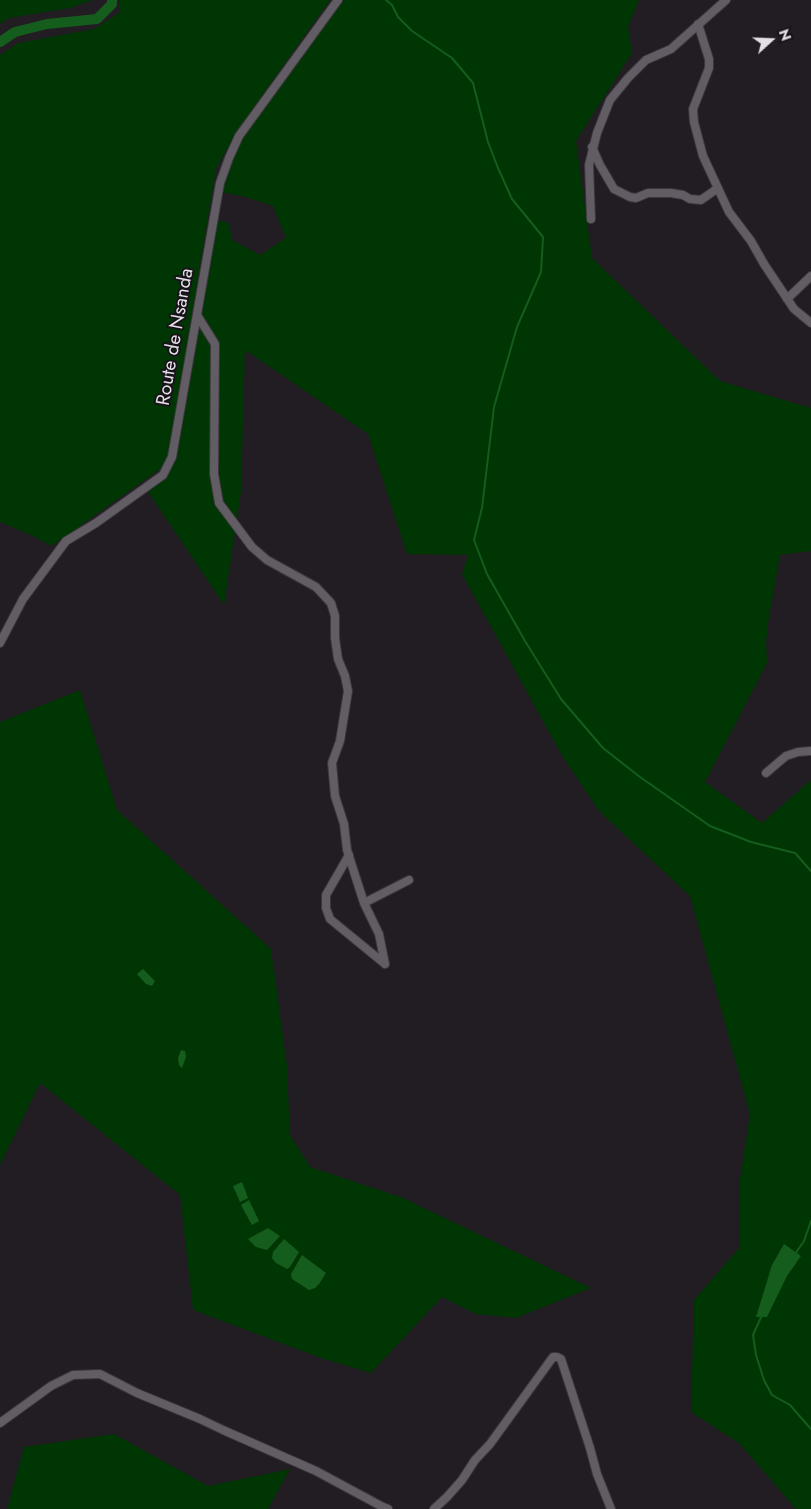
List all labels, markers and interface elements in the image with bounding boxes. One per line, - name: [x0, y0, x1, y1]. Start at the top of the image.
- north arrow: [746, 15, 796, 65]
- text: N: [774, 26, 796, 44]
- street label: Route de Nsanda: [153, 267, 199, 407]

